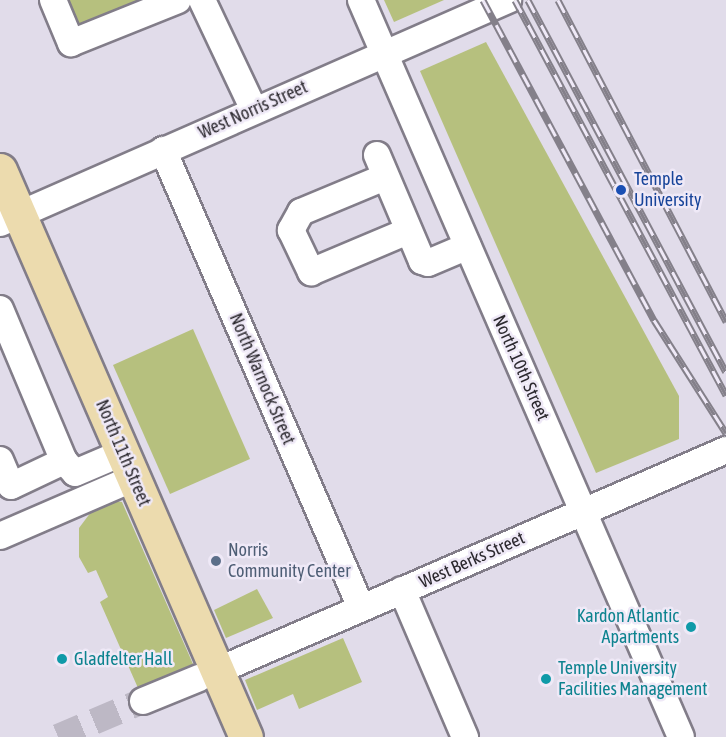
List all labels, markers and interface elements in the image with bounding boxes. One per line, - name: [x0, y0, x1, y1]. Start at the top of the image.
- street label: West Norris Street: [195, 76, 311, 144]
- place label: Temple University: [634, 169, 701, 212]
- marker: Temple University: [612, 181, 630, 199]
- street label: North Warnock Street: [225, 310, 299, 448]
- street label: North 10th Street: [488, 312, 554, 424]
- street label: North 11th Street: [91, 397, 155, 509]
- street label: West Berks Street: [416, 527, 528, 593]
- place label: Norris Community Center: [228, 540, 351, 582]
- marker: Norris Community Center: [209, 554, 223, 568]
- place label: Kardon Atlantic Apartments: [577, 606, 679, 648]
- marker: Kardon Atlantic Apartments: [684, 620, 698, 634]
- place label: Gladfelter Hall: [74, 648, 172, 670]
- marker: Gladfelter Hall: [55, 652, 69, 666]
- place label: Temple University Facilities Management: [558, 658, 707, 700]
- marker: Temple University Facilities Management: [539, 672, 553, 686]

